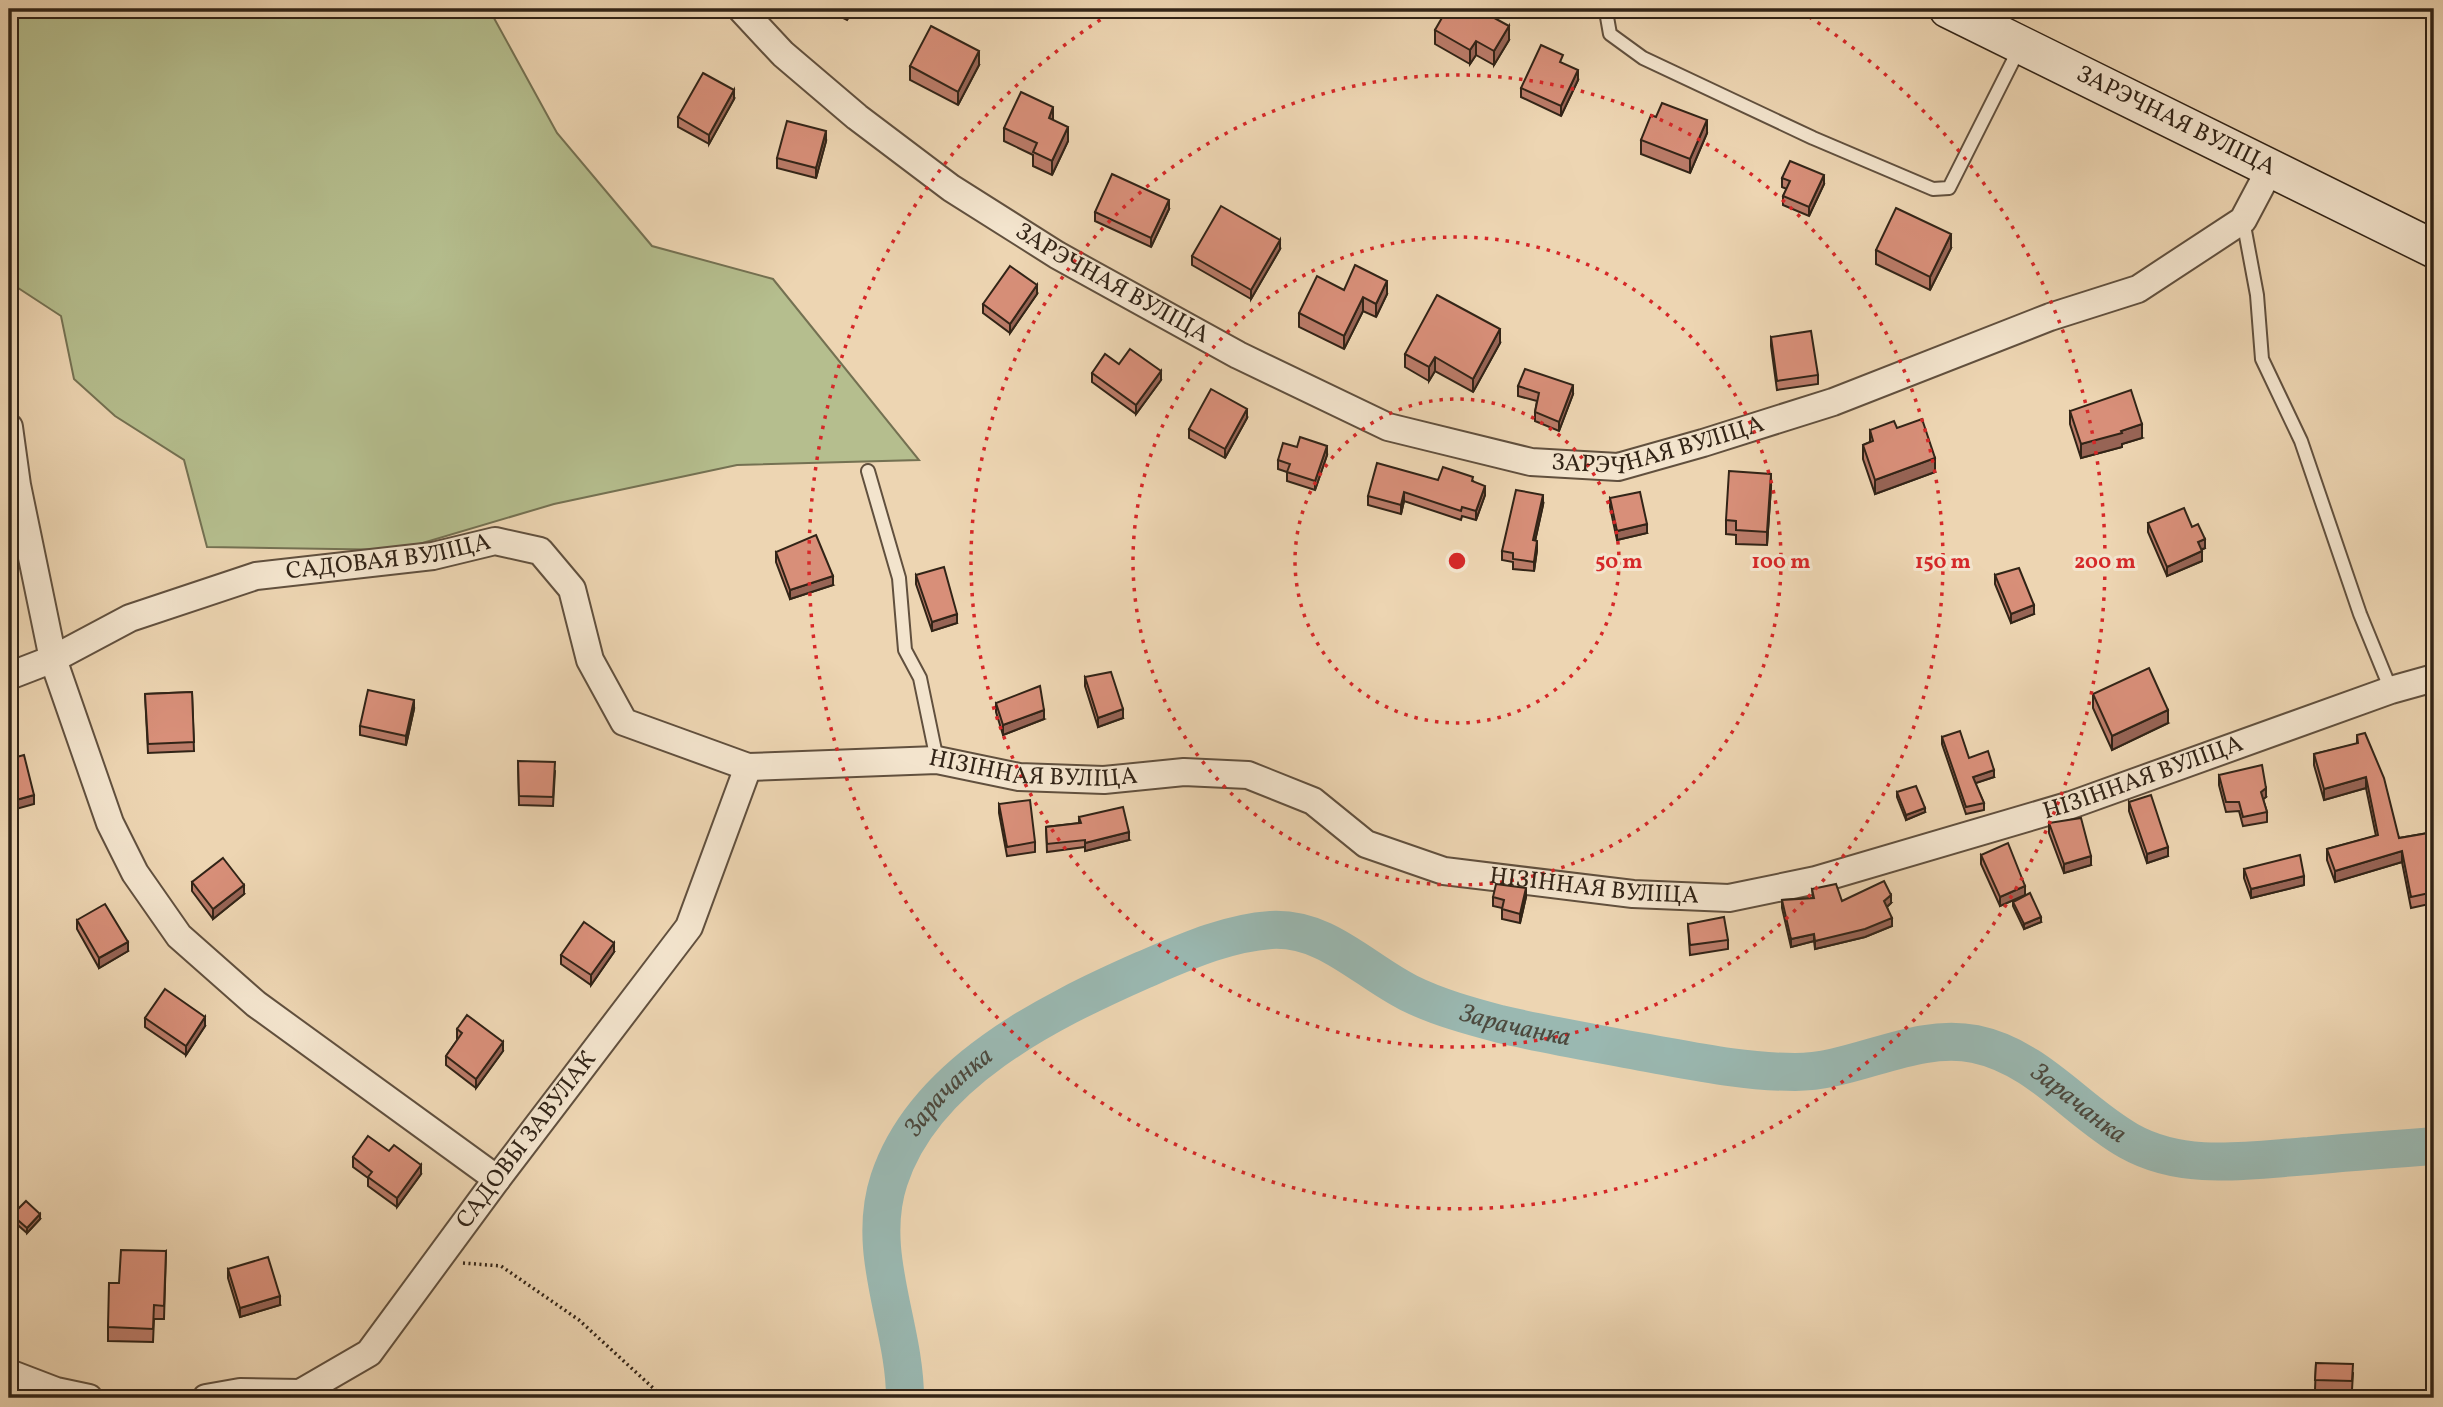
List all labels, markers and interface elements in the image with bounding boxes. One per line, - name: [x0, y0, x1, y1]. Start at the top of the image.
- street label: ЗАРЭЧНАЯ ВУЛІЦА: [2070, 58, 2281, 185]
- street label: ЗАРЭЧНАЯ ВУЛІЦА: [1008, 215, 1215, 353]
- street label: ЗАРЭЧНАЯ ВУЛІЦА: [1550, 408, 1769, 484]
- street label: САДОВАЯ ВУЛІЦА: [284, 526, 495, 589]
- text: 50 m: [1595, 548, 1643, 577]
- text: 100 m: [1751, 548, 1811, 577]
- text: 150 m: [1915, 548, 1971, 577]
- text: 200 m: [2074, 548, 2136, 577]
- centre of rings: [1445, 549, 1469, 573]
- street label: НІЗІННАЯ ВУЛІЦА: [2039, 727, 2248, 829]
- street label: НІЗІННАЯ ВУЛІЦА: [926, 742, 1139, 797]
- street label: НІЗІННАЯ ВУЛІЦА: [1487, 860, 1700, 914]
- water label: Зарачанка: [1455, 995, 1574, 1056]
- water label: Зарачанка: [896, 1039, 1001, 1144]
- street label: САДОВЫ ЗАВУЛАК: [449, 1045, 605, 1236]
- water label: Зарачанка: [2023, 1055, 2133, 1153]

